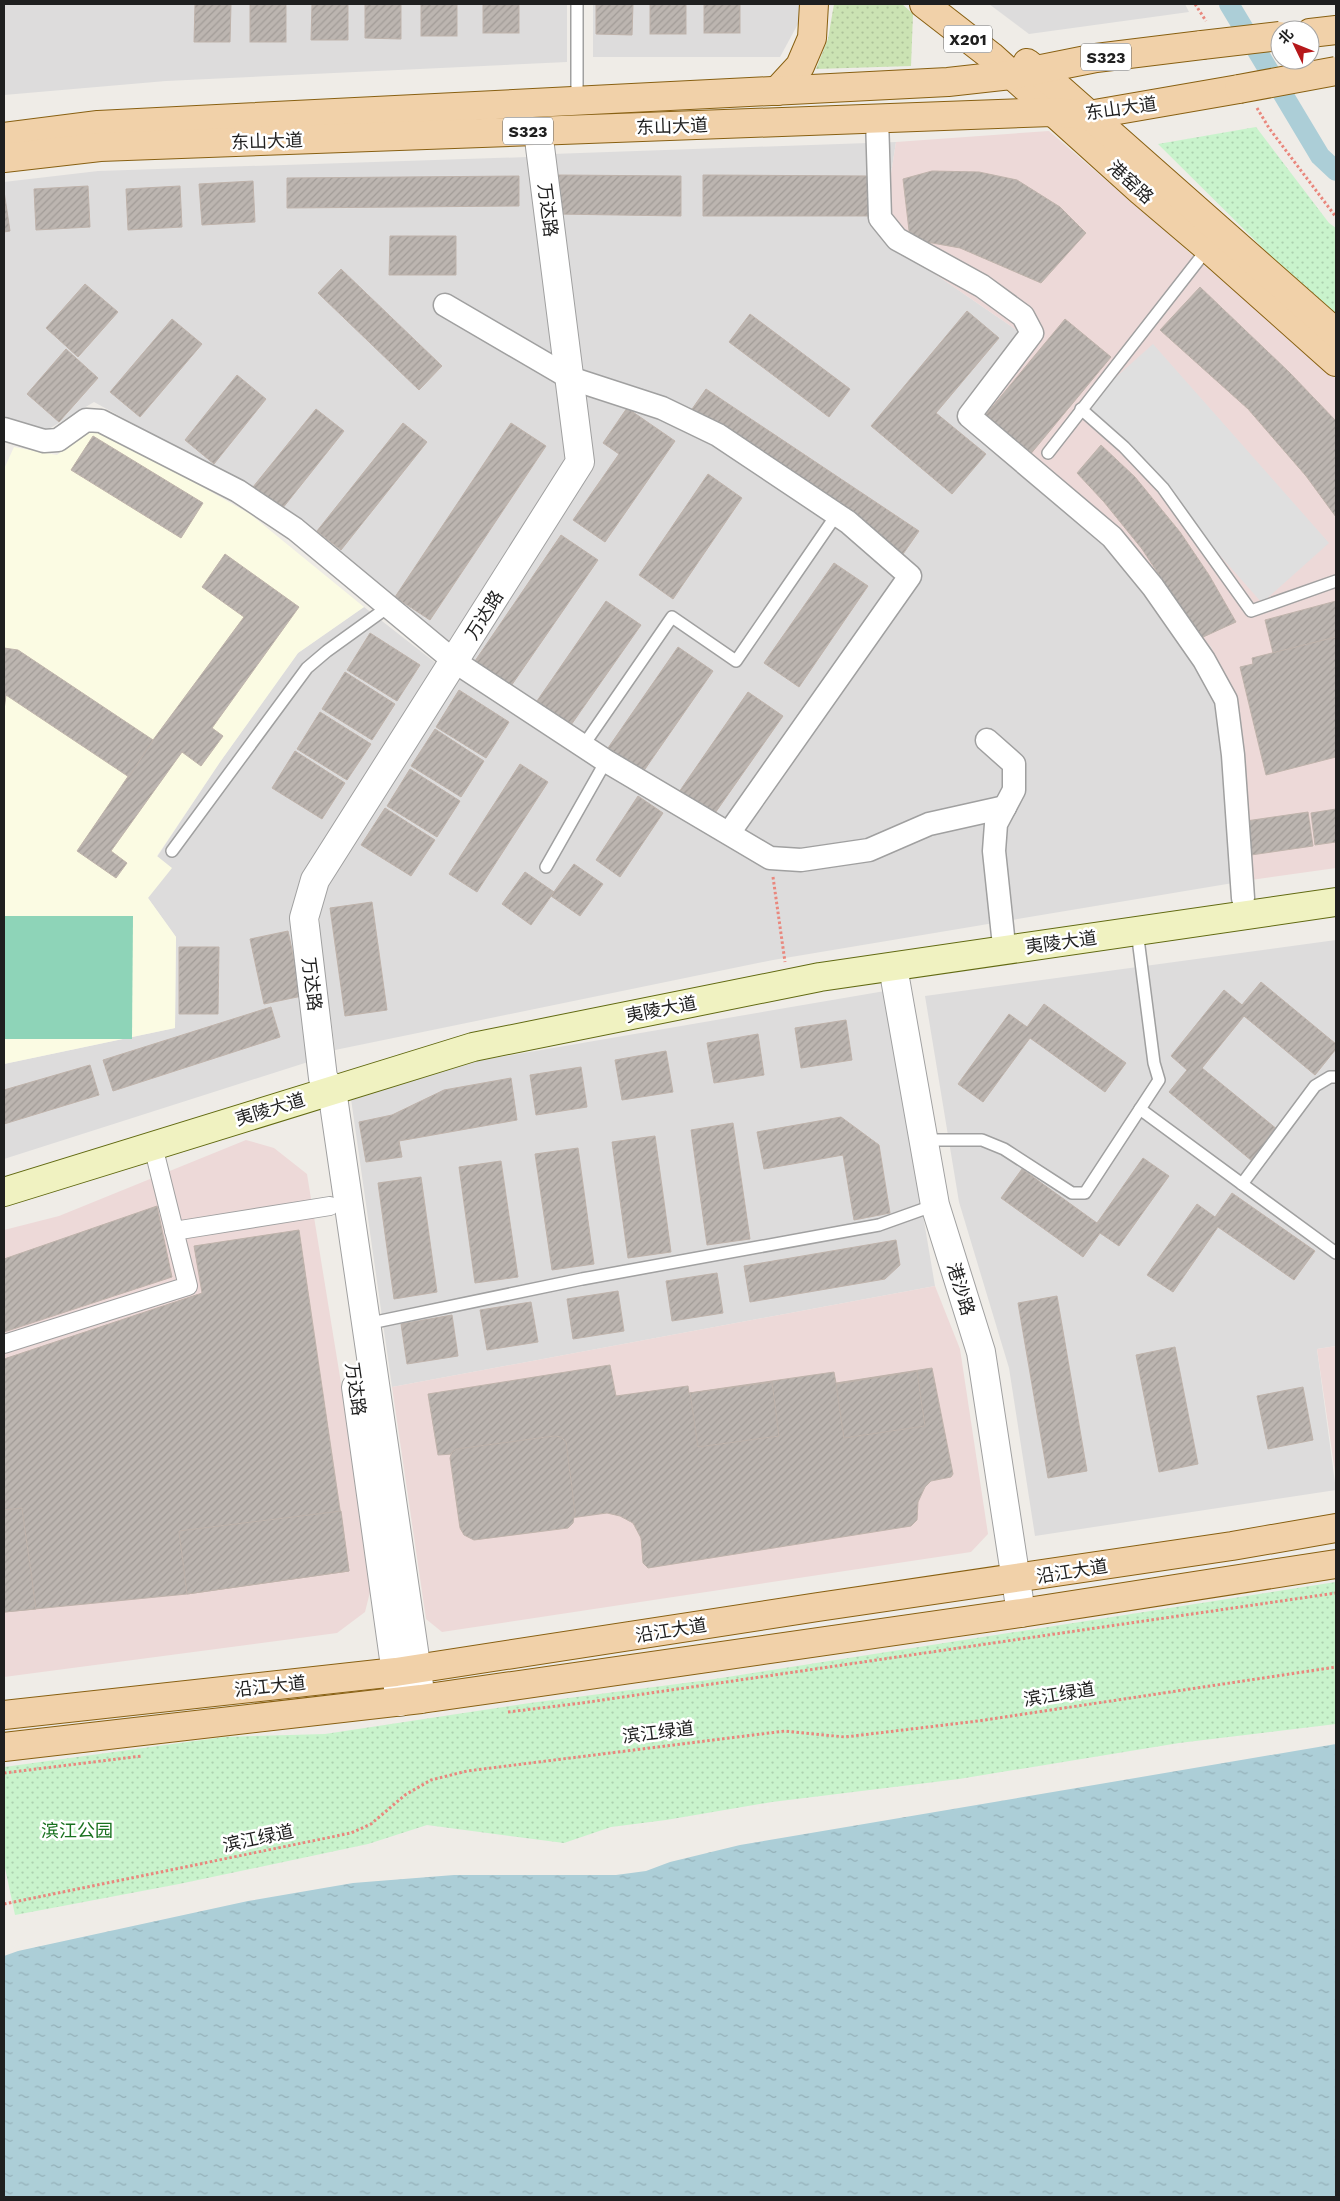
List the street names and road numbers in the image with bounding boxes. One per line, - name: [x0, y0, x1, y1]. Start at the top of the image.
- road number: X201: [944, 26, 992, 52]
- road number: S323: [1081, 44, 1131, 70]
- street label: 东山大道: [1084, 93, 1158, 123]
- street label: 东山大道: [636, 114, 708, 138]
- road number: S323: [503, 118, 553, 144]
- street label: 东山大道: [231, 129, 303, 153]
- street label: 港窑路: [1104, 156, 1158, 208]
- street label: 万达路: [534, 182, 562, 238]
- street label: 万达路: [461, 587, 507, 643]
- street label: 夷陵大道: [1024, 927, 1098, 957]
- street label: 万达路: [298, 956, 326, 1012]
- street label: 夷陵大道: [624, 992, 698, 1026]
- street label: 夷陵大道: [233, 1088, 307, 1130]
- street label: 港沙路: [943, 1260, 979, 1318]
- street label: 万达路: [342, 1361, 370, 1417]
- street label: 沿江大道: [1035, 1555, 1109, 1587]
- street label: 沿江大道: [634, 1614, 708, 1646]
- street label: 沿江大道: [233, 1672, 307, 1700]
- street label: 滨江绿道: [1022, 1678, 1096, 1710]
- street label: 滨江绿道: [621, 1717, 695, 1747]
- street label: 滨江绿道: [221, 1820, 295, 1856]

